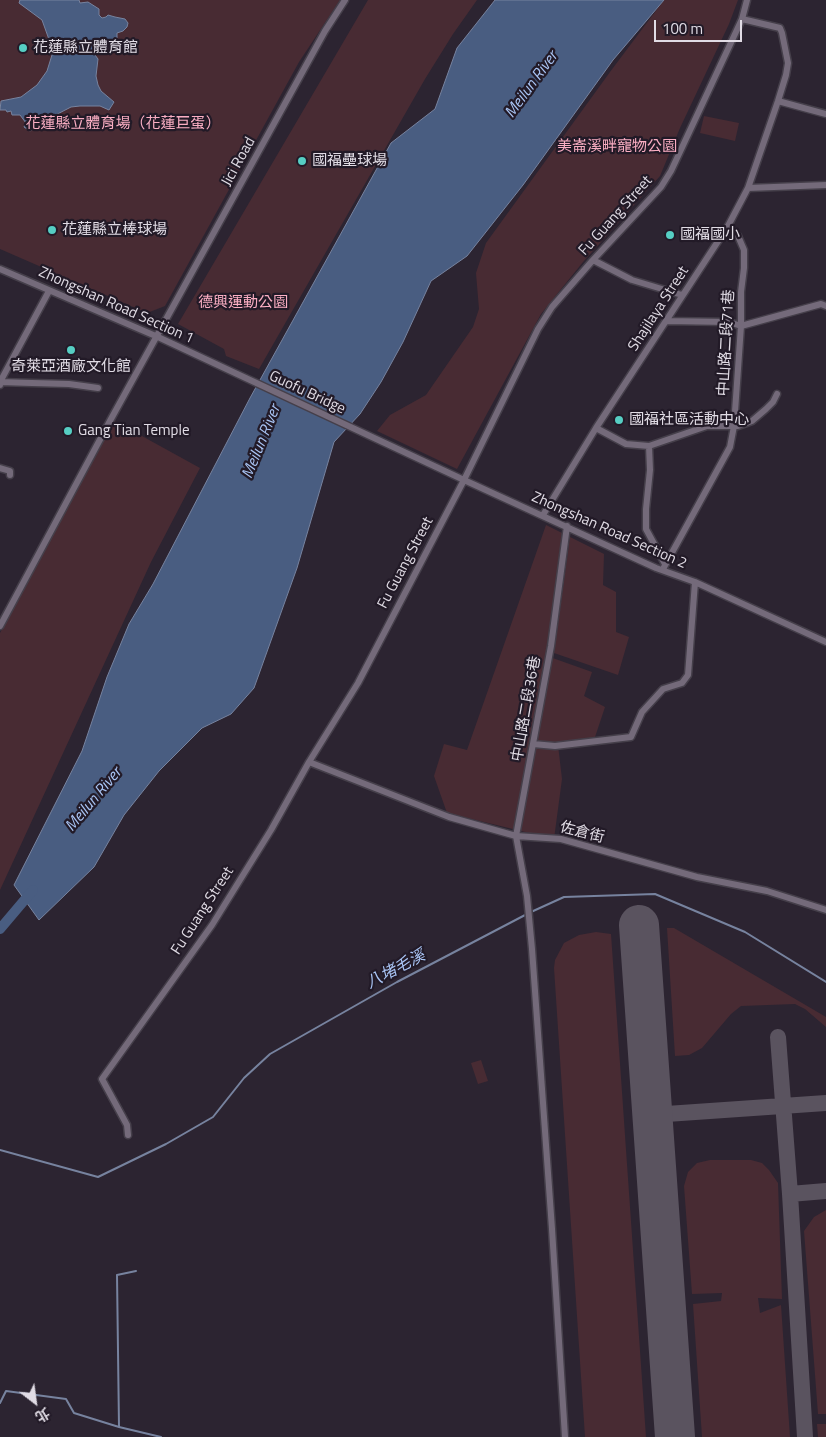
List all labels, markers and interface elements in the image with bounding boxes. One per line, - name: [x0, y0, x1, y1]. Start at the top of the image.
- scale bar: [656, 10, 744, 42]
- text: 100 m: [662, 17, 703, 40]
- place label: 花蓮縣立體育館: [33, 39, 138, 57]
- marker: 花蓮縣立體育館: [17, 42, 29, 54]
- water label: Meilun River: [501, 48, 563, 122]
- park label: 花蓮縣立體育場（花蓮巨蛋）: [26, 115, 220, 133]
- street label: Jici Road: [218, 134, 260, 190]
- park label: 美崙溪畔寵物公園: [557, 138, 677, 156]
- place label: 國福壘球場: [312, 152, 387, 170]
- marker: 國福壘球場: [296, 155, 308, 167]
- street label: Fu Guang Street: [575, 172, 657, 260]
- place label: 花蓮縣立棒球場: [62, 221, 167, 239]
- marker: 花蓮縣立棒球場: [46, 224, 58, 236]
- place label: 國福國小: [680, 226, 740, 244]
- marker: 國福國小: [664, 229, 676, 241]
- street label: Shajilaya Street: [625, 263, 693, 355]
- street label: Zhongshan Road Section 1: [36, 264, 196, 348]
- street label: 中山路二段71巷: [715, 289, 739, 397]
- park label: 德興運動公園: [198, 294, 288, 312]
- marker: 奇萊亞酒廠文化館: [65, 344, 77, 356]
- place label: 奇萊亞酒廠文化館: [11, 358, 131, 376]
- street label: Guofu Bridge: [266, 367, 348, 419]
- water label: Meilun River: [239, 402, 285, 482]
- place label: 國福社區活動中心: [629, 411, 749, 429]
- marker: 國福社區活動中心: [613, 414, 625, 426]
- place label: Gang Tian Temple: [78, 422, 189, 440]
- marker: Gang Tian Temple: [62, 425, 74, 437]
- street label: Zhongshan Road Section 2: [529, 489, 689, 573]
- street label: Fu Guang Street: [374, 514, 438, 612]
- street label: 中山路二段36巷: [509, 655, 545, 763]
- water label: Meilun River: [62, 764, 126, 836]
- street label: 佐倉街: [558, 819, 606, 847]
- street label: Fu Guang Street: [168, 864, 238, 958]
- water label: 八堵毛溪: [363, 947, 429, 993]
- north arrow: [10, 1377, 60, 1427]
- text: 北: [31, 1403, 54, 1428]

